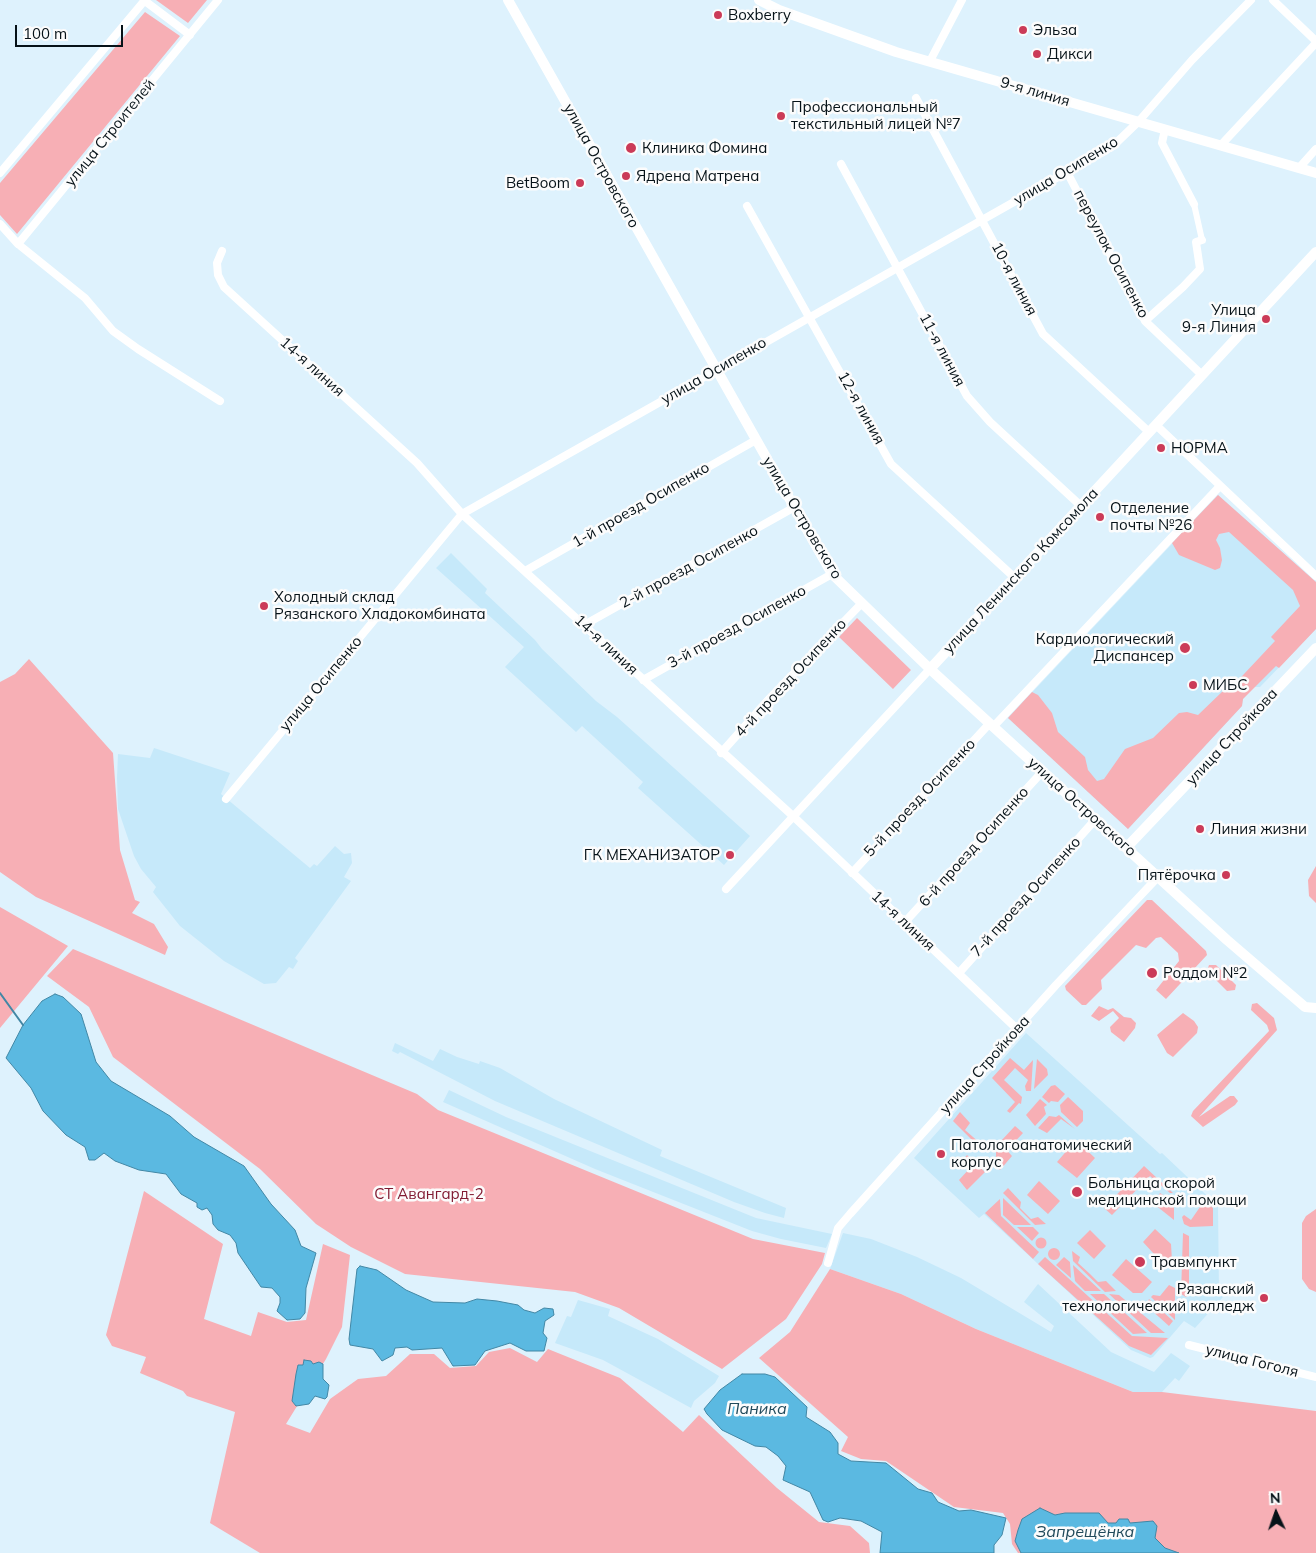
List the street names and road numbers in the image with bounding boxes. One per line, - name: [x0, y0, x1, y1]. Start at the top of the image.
- street label: 9-я линия: [998, 74, 1072, 110]
- street label: улица Строителей: [61, 76, 159, 190]
- street label: улица Островского: [559, 101, 643, 231]
- street label: улица Осипенко: [1010, 133, 1122, 209]
- street label: переулок Осипенко: [1070, 187, 1152, 321]
- street label: 10-я линия: [987, 239, 1041, 319]
- street label: 11-я линия: [915, 310, 969, 390]
- street label: 14-я линия: [276, 333, 348, 401]
- street label: улица Осипенко: [658, 334, 770, 408]
- street label: 12-я линия: [834, 368, 888, 448]
- street label: улица Островского: [758, 454, 846, 582]
- street label: 1-й проезд Осипенко: [569, 458, 713, 552]
- street label: улица Ленинского Комсомола: [940, 485, 1102, 657]
- street label: 2-й проезд Осипенко: [617, 521, 761, 613]
- street label: 3-й проезд Осипенко: [665, 581, 809, 673]
- street label: 14-я линия: [570, 611, 642, 679]
- street label: 4-й проезд Осипенко: [731, 615, 851, 741]
- street label: улица Осипенко: [276, 633, 366, 735]
- street label: улица Стройкова: [1183, 685, 1281, 789]
- street label: 5-й проезд Осипенко: [860, 735, 980, 861]
- street label: улица Островского: [1024, 754, 1140, 860]
- street label: 6-й проезд Осипенко: [915, 783, 1033, 911]
- street label: 7-й проезд Осипенко: [967, 833, 1085, 961]
- street label: 14-я линия: [867, 887, 939, 955]
- street label: улица Стройкова: [936, 1012, 1034, 1118]
- street label: улица Гоголя: [1204, 1341, 1300, 1381]

